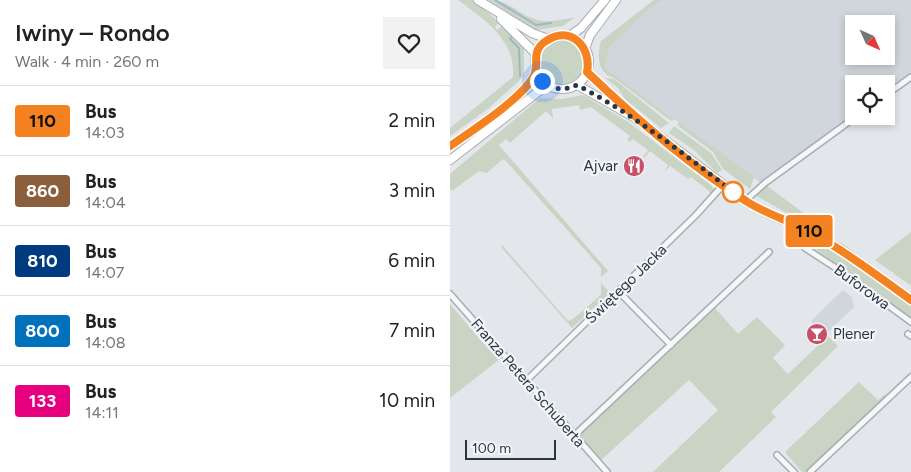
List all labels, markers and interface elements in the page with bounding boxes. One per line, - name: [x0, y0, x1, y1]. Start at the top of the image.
- north arrow: [845, 15, 895, 65]
- map controls: [845, 15, 895, 125]
- button: heart: [383, 17, 435, 69]
- text: Iwiny – Rondo: [15, 18, 170, 47]
- text: Walk · 4 min · 260 m: [15, 52, 159, 71]
- your location: [530, 69, 555, 94]
- button: locate: [845, 75, 895, 125]
- text: Bus: [85, 100, 116, 123]
- text: 2 min: [389, 109, 435, 132]
- text: 110: [29, 110, 56, 132]
- text: 14:03: [85, 123, 125, 142]
- restaurant icon: Ajvar: [622, 154, 646, 178]
- place label: Ajvar: [583, 157, 618, 175]
- text: Bus: [85, 170, 116, 193]
- text: 3 min: [389, 179, 435, 202]
- text: 860: [26, 180, 59, 202]
- unlabelled marker: [722, 181, 744, 203]
- text: 14:04: [85, 193, 126, 212]
- line badge: 110: [780, 215, 838, 247]
- text: 110: [796, 220, 822, 242]
- text: Bus: [85, 240, 116, 263]
- street label: Świętego Jacka: [582, 241, 670, 327]
- text: 6 min: [388, 249, 435, 272]
- text: 810: [27, 250, 58, 272]
- street label: Buforowa: [831, 261, 893, 313]
- text: 14:07: [85, 263, 124, 282]
- text: Bus: [85, 310, 116, 333]
- street label: Franza Petera Schuberta: [467, 315, 589, 451]
- text: 7 min: [389, 319, 435, 342]
- text: 800: [25, 320, 60, 342]
- bar icon: Plener: [805, 322, 829, 346]
- place label: Plener: [833, 325, 875, 343]
- text: 14:08: [85, 333, 126, 352]
- text: Bus: [85, 380, 116, 403]
- text: 10 min: [379, 389, 435, 412]
- text: 133: [29, 390, 56, 412]
- text: 14:11: [85, 403, 119, 422]
- scale bar: [465, 437, 556, 460]
- text: 100 m: [472, 440, 511, 457]

